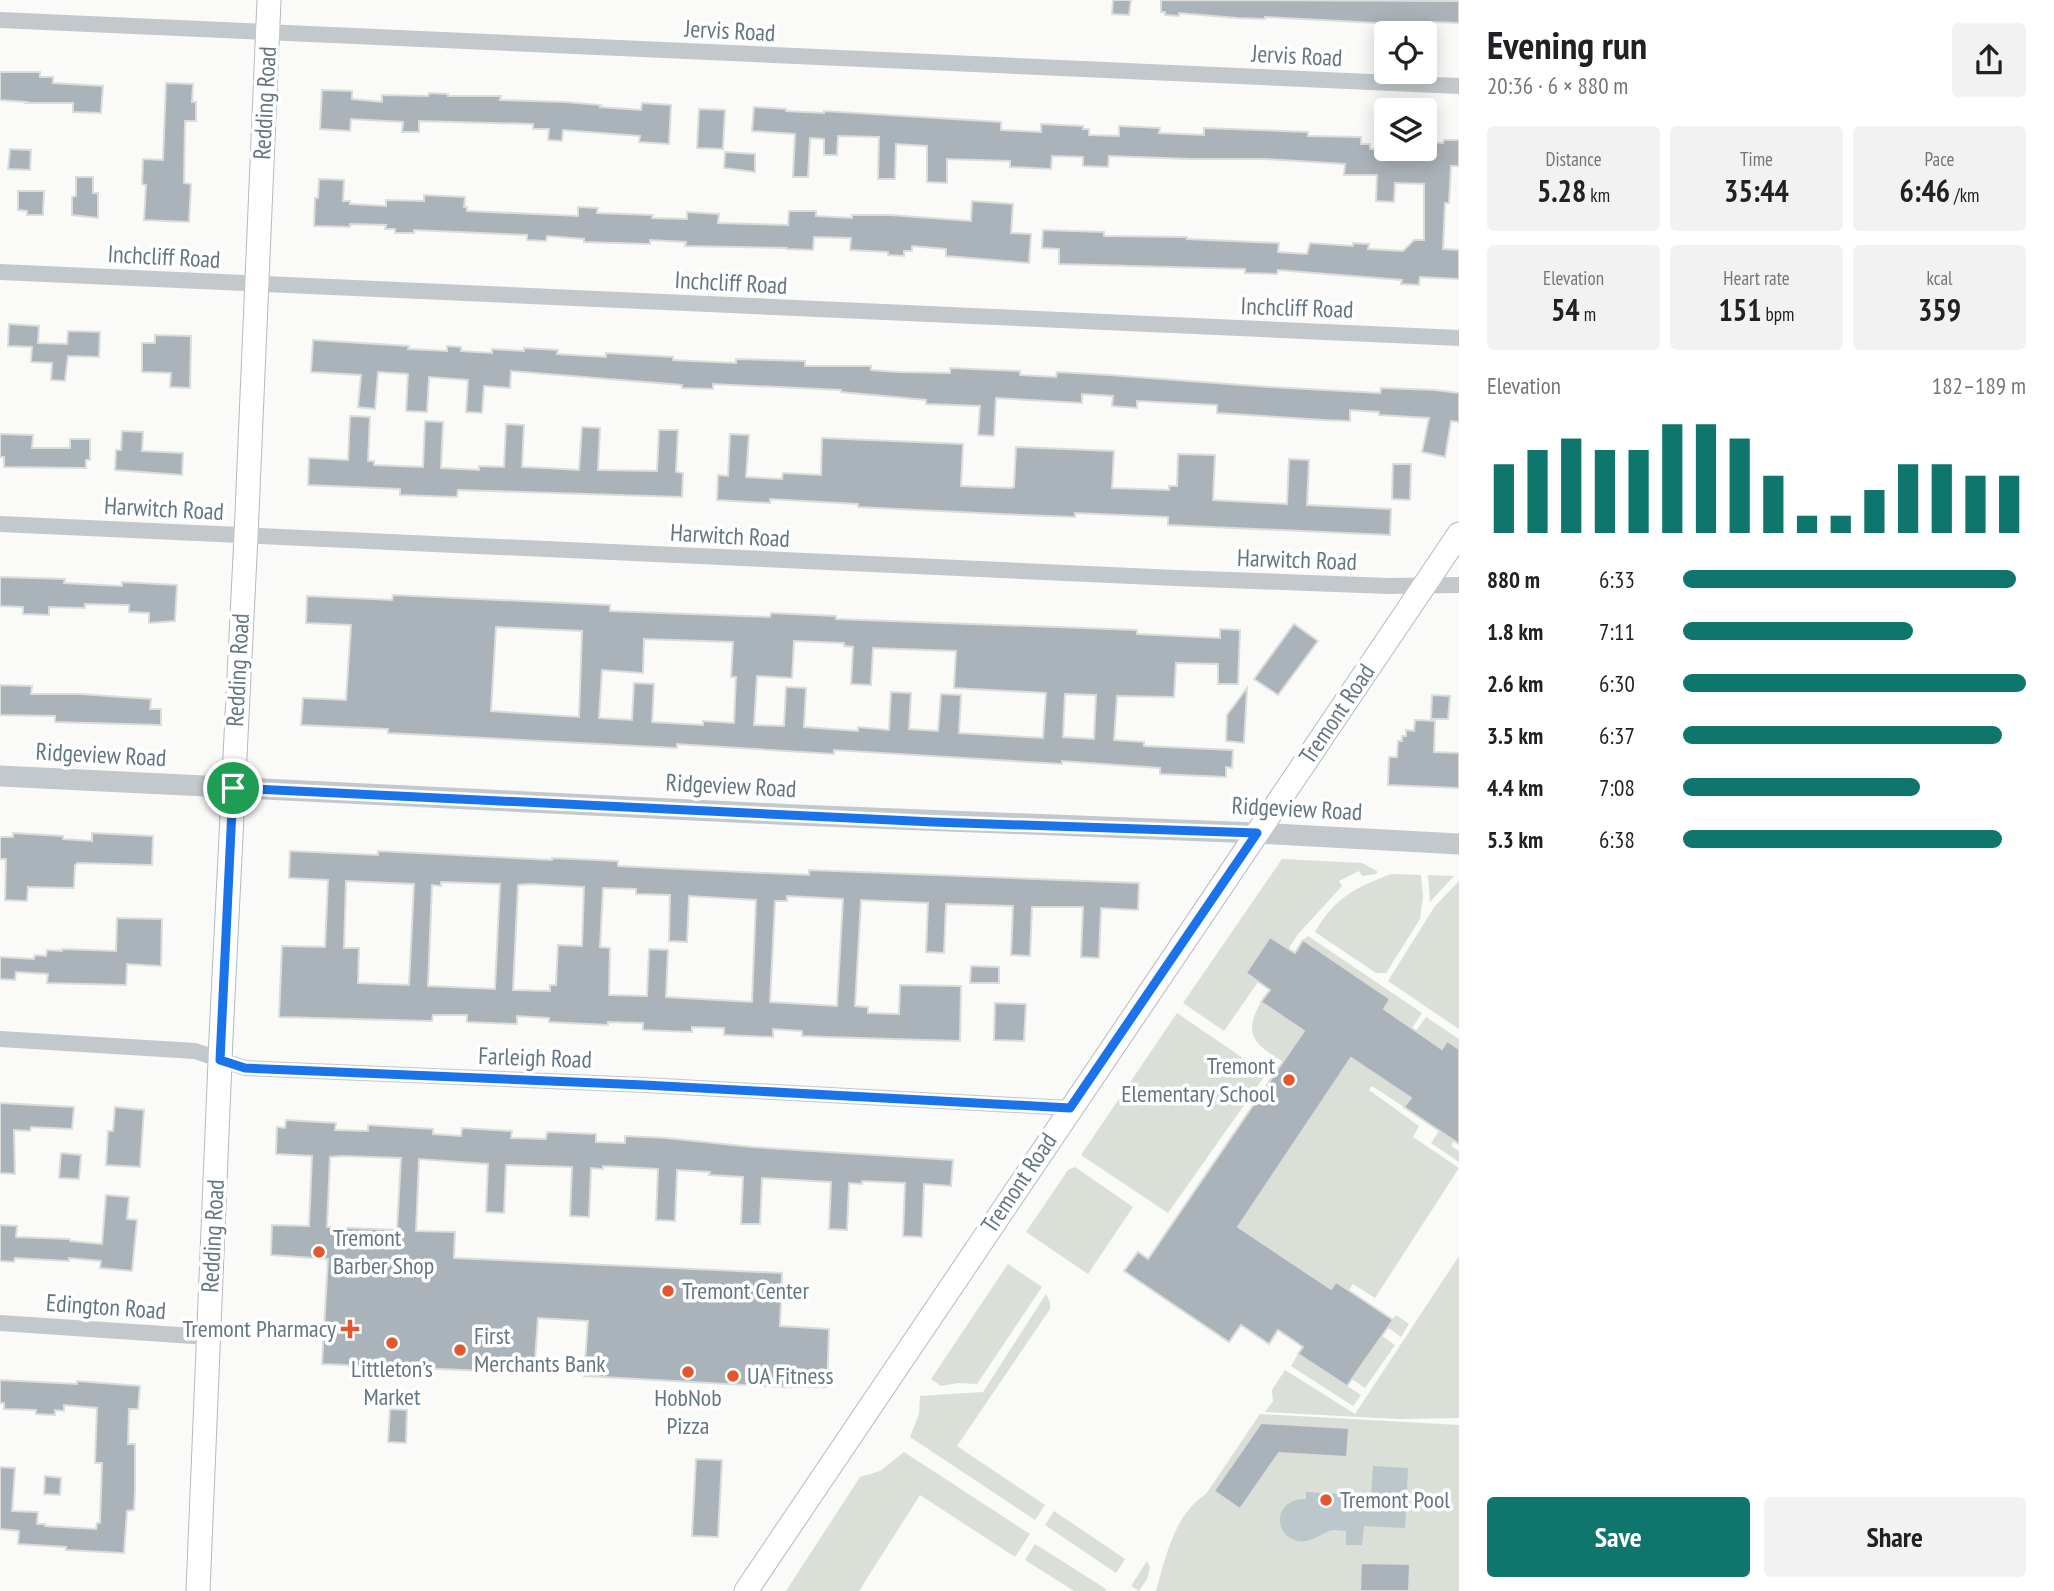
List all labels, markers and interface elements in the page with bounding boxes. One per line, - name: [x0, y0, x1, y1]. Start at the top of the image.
- street label: Jervis Road: [683, 13, 776, 48]
- text: Evening run: [1487, 20, 1647, 69]
- map controls: [1374, 21, 1437, 161]
- button: locate: [1374, 21, 1437, 84]
- button: share: [1952, 23, 2026, 97]
- street label: Jervis Road: [1250, 38, 1343, 73]
- street label: Redding Road: [246, 46, 283, 160]
- text: 20:36 · 6 × 880 m: [1487, 71, 1628, 100]
- button: layers: [1374, 98, 1437, 161]
- text: Distance: [1546, 147, 1601, 171]
- text: Time: [1740, 147, 1773, 171]
- text: Pace: [1925, 147, 1954, 171]
- text: 5.28: [1537, 171, 1586, 210]
- text: 35:44: [1724, 171, 1789, 210]
- text: 6:46: [1900, 171, 1950, 210]
- text: km: [1586, 183, 1610, 207]
- text: /km: [1950, 183, 1979, 207]
- street label: Inchcliff Road: [107, 238, 221, 275]
- street label: Inchcliff Road: [674, 264, 788, 301]
- text: Elevation: [1543, 266, 1604, 290]
- text: Heart rate: [1723, 266, 1790, 290]
- text: kcal: [1927, 266, 1952, 290]
- street label: Inchcliff Road: [1240, 290, 1354, 325]
- text: 54: [1551, 290, 1580, 329]
- text: 151: [1719, 290, 1762, 329]
- text: 359: [1918, 290, 1961, 329]
- text: m: [1580, 302, 1596, 326]
- text: bpm: [1762, 302, 1794, 326]
- text: Elevation: [1487, 371, 1561, 400]
- text: 182–189 m: [1932, 371, 2026, 400]
- street label: Harwitch Road: [103, 490, 225, 527]
- street label: Harwitch Road: [669, 517, 791, 554]
- street label: Harwitch Road: [1237, 542, 1357, 577]
- text: 880 m: [1487, 565, 1540, 594]
- text: 6:33: [1599, 565, 1635, 594]
- street label: Redding Road: [219, 613, 256, 727]
- text: 1.8 km: [1487, 617, 1543, 646]
- text: 7:11: [1599, 617, 1635, 646]
- street label: Tremont Road: [1292, 658, 1381, 770]
- text: 2.6 km: [1487, 669, 1543, 698]
- text: 6:30: [1599, 669, 1635, 698]
- text: 3.5 km: [1487, 721, 1543, 750]
- text: 6:37: [1599, 721, 1635, 750]
- street label: Ridgeview Road: [35, 736, 167, 773]
- pin: [203, 758, 263, 818]
- street label: Ridgeview Road: [665, 767, 797, 804]
- icon: arrive: [214, 769, 252, 807]
- text: 4.4 km: [1487, 773, 1543, 802]
- text: 7:08: [1599, 773, 1635, 802]
- street label: Ridgeview Road: [1231, 790, 1363, 827]
- text: 5.3 km: [1487, 825, 1543, 854]
- text: 6:38: [1599, 825, 1635, 854]
- street label: Farleigh Road: [478, 1040, 592, 1075]
- place label: Tremont Elementary School: [1121, 1050, 1275, 1109]
- marker: Tremont Elementary School: [1281, 1072, 1297, 1088]
- street label: Tremont Road: [974, 1127, 1063, 1239]
- street label: Redding Road: [194, 1179, 231, 1293]
- place label: Tremont Barber Shop: [333, 1222, 434, 1281]
- marker: Tremont Barber Shop: [311, 1244, 327, 1260]
- place label: Tremont Center: [682, 1275, 809, 1306]
- marker: Tremont Center: [660, 1283, 676, 1299]
- street label: Edington Road: [45, 1287, 167, 1326]
- place label: Tremont Pharmacy: [182, 1313, 336, 1344]
- place label: First Merchants Bank: [474, 1320, 606, 1379]
- marker: Tremont Pharmacy: [342, 1321, 358, 1337]
- marker: Littleton’s Market: [384, 1335, 400, 1351]
- marker: First Merchants Bank: [452, 1342, 468, 1358]
- place label: Littleton’s Market: [351, 1353, 433, 1412]
- place label: UA Fitness: [747, 1360, 834, 1391]
- marker: HobNob Pizza: [680, 1364, 696, 1380]
- marker: UA Fitness: [725, 1368, 741, 1384]
- place label: HobNob Pizza: [654, 1382, 722, 1441]
- place label: Tremont Pool: [1340, 1484, 1450, 1515]
- marker: Tremont Pool: [1318, 1492, 1334, 1508]
- button: Save: [1487, 1497, 1750, 1577]
- button: Share: [1764, 1497, 2026, 1577]

